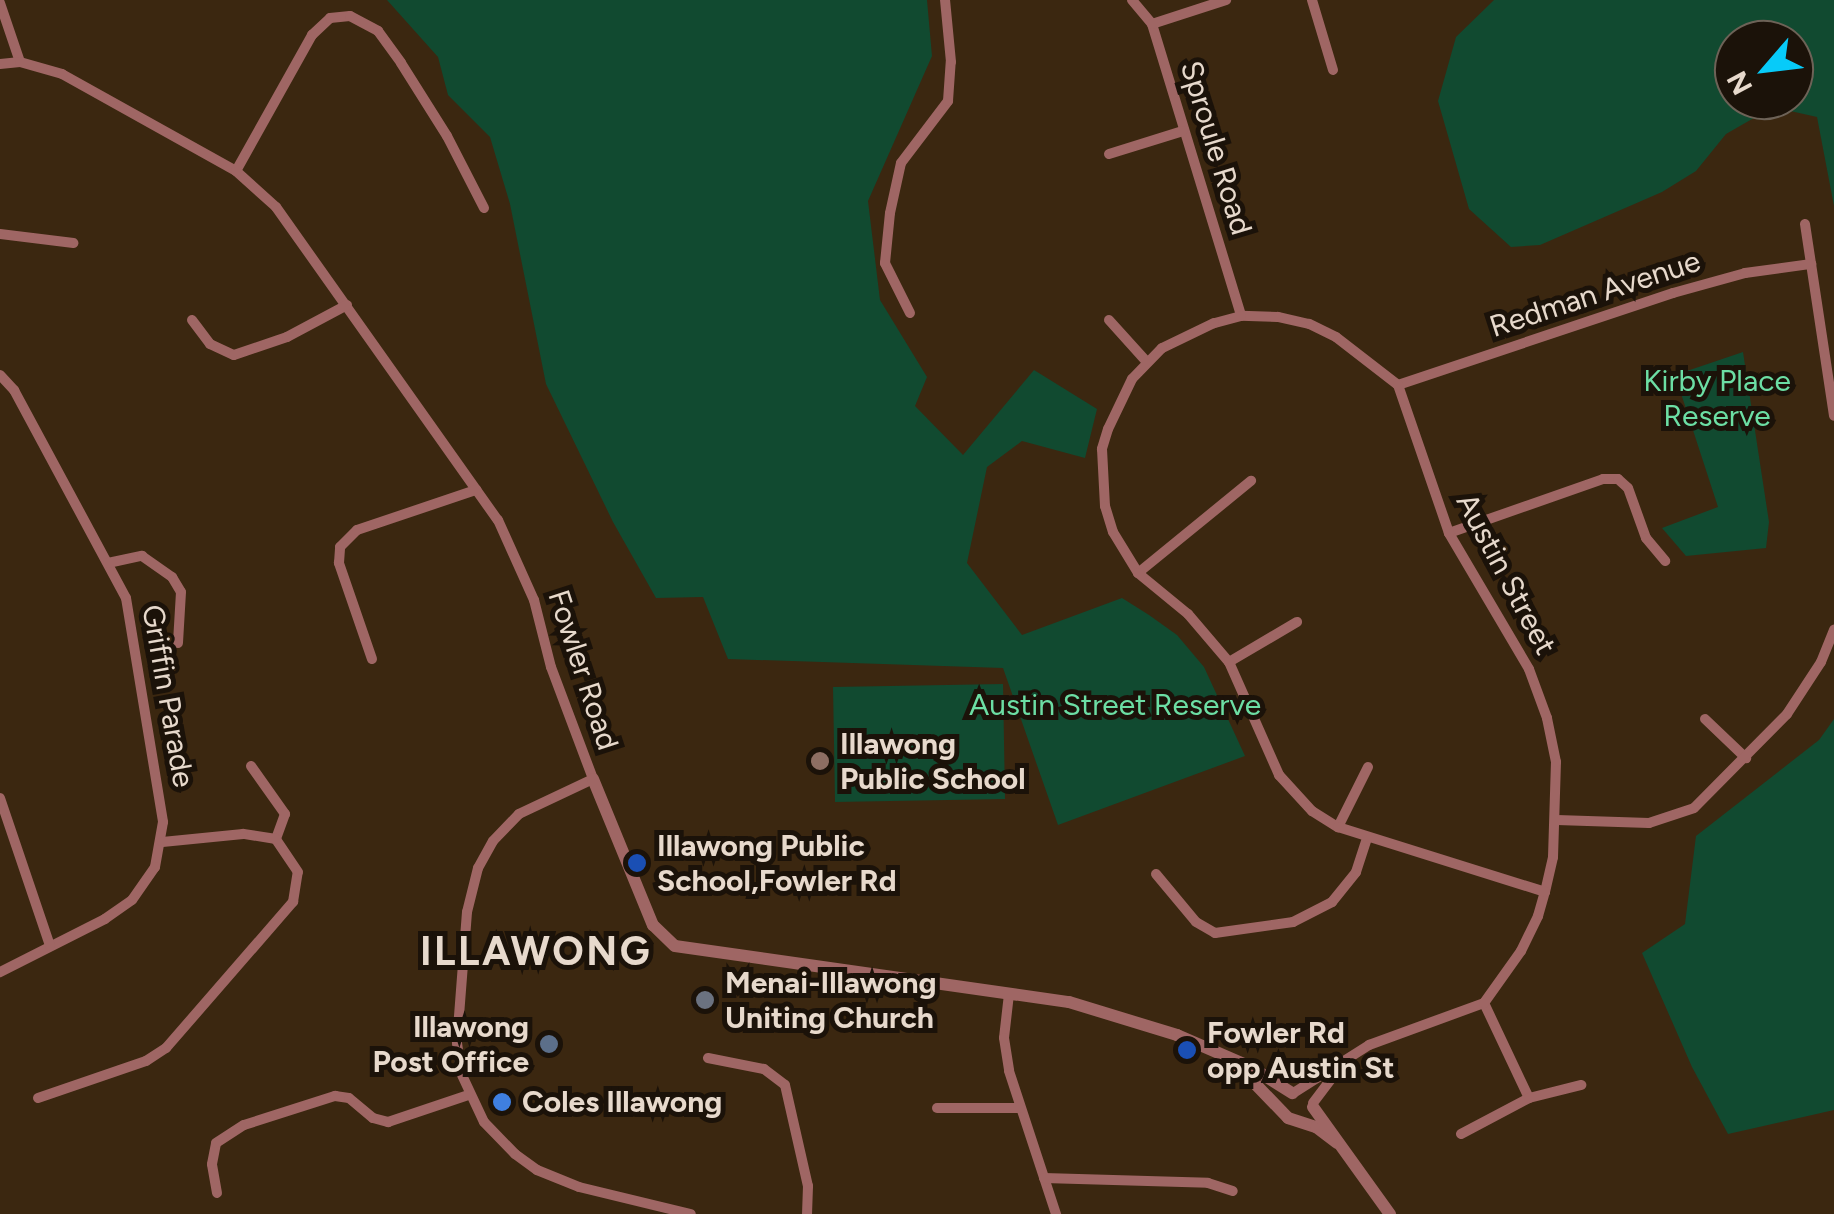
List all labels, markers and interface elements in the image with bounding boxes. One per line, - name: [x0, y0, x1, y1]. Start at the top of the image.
- north arrow: [1714, 20, 1814, 120]
- street label: Sproule Road: [1172, 57, 1260, 239]
- text: N: [1719, 66, 1759, 101]
- street label: Redman Avenue: [1485, 243, 1705, 345]
- park label: Kirby Place Reserve: [1643, 363, 1791, 434]
- street label: Austin Street: [1448, 487, 1564, 661]
- street label: Fowler Road: [540, 585, 626, 755]
- street label: Griffin Parade: [134, 602, 202, 790]
- park label: Austin Street Reserve: [969, 687, 1261, 723]
- place label: Illawong Public School: [840, 726, 1026, 796]
- marker: Illawong Public School: [809, 750, 831, 772]
- place label: Illawong Public School,Fowler Rd: [657, 828, 897, 898]
- marker: Illawong Public School,Fowler Rd: [626, 852, 648, 874]
- district label: ILLAWONG: [420, 927, 652, 975]
- place label: Menai-Illawong Uniting Church: [725, 965, 937, 1036]
- marker: Menai-Illawong Uniting Church: [694, 989, 716, 1011]
- place label: Illawong Post Office: [373, 1009, 529, 1080]
- place label: Fowler Rd opp Austin St: [1207, 1015, 1394, 1086]
- marker: Illawong Post Office: [538, 1033, 560, 1055]
- marker: Fowler Rd opp Austin St: [1176, 1039, 1198, 1061]
- place label: Coles Illawong: [522, 1084, 722, 1120]
- marker: Coles Illawong: [491, 1091, 513, 1113]

